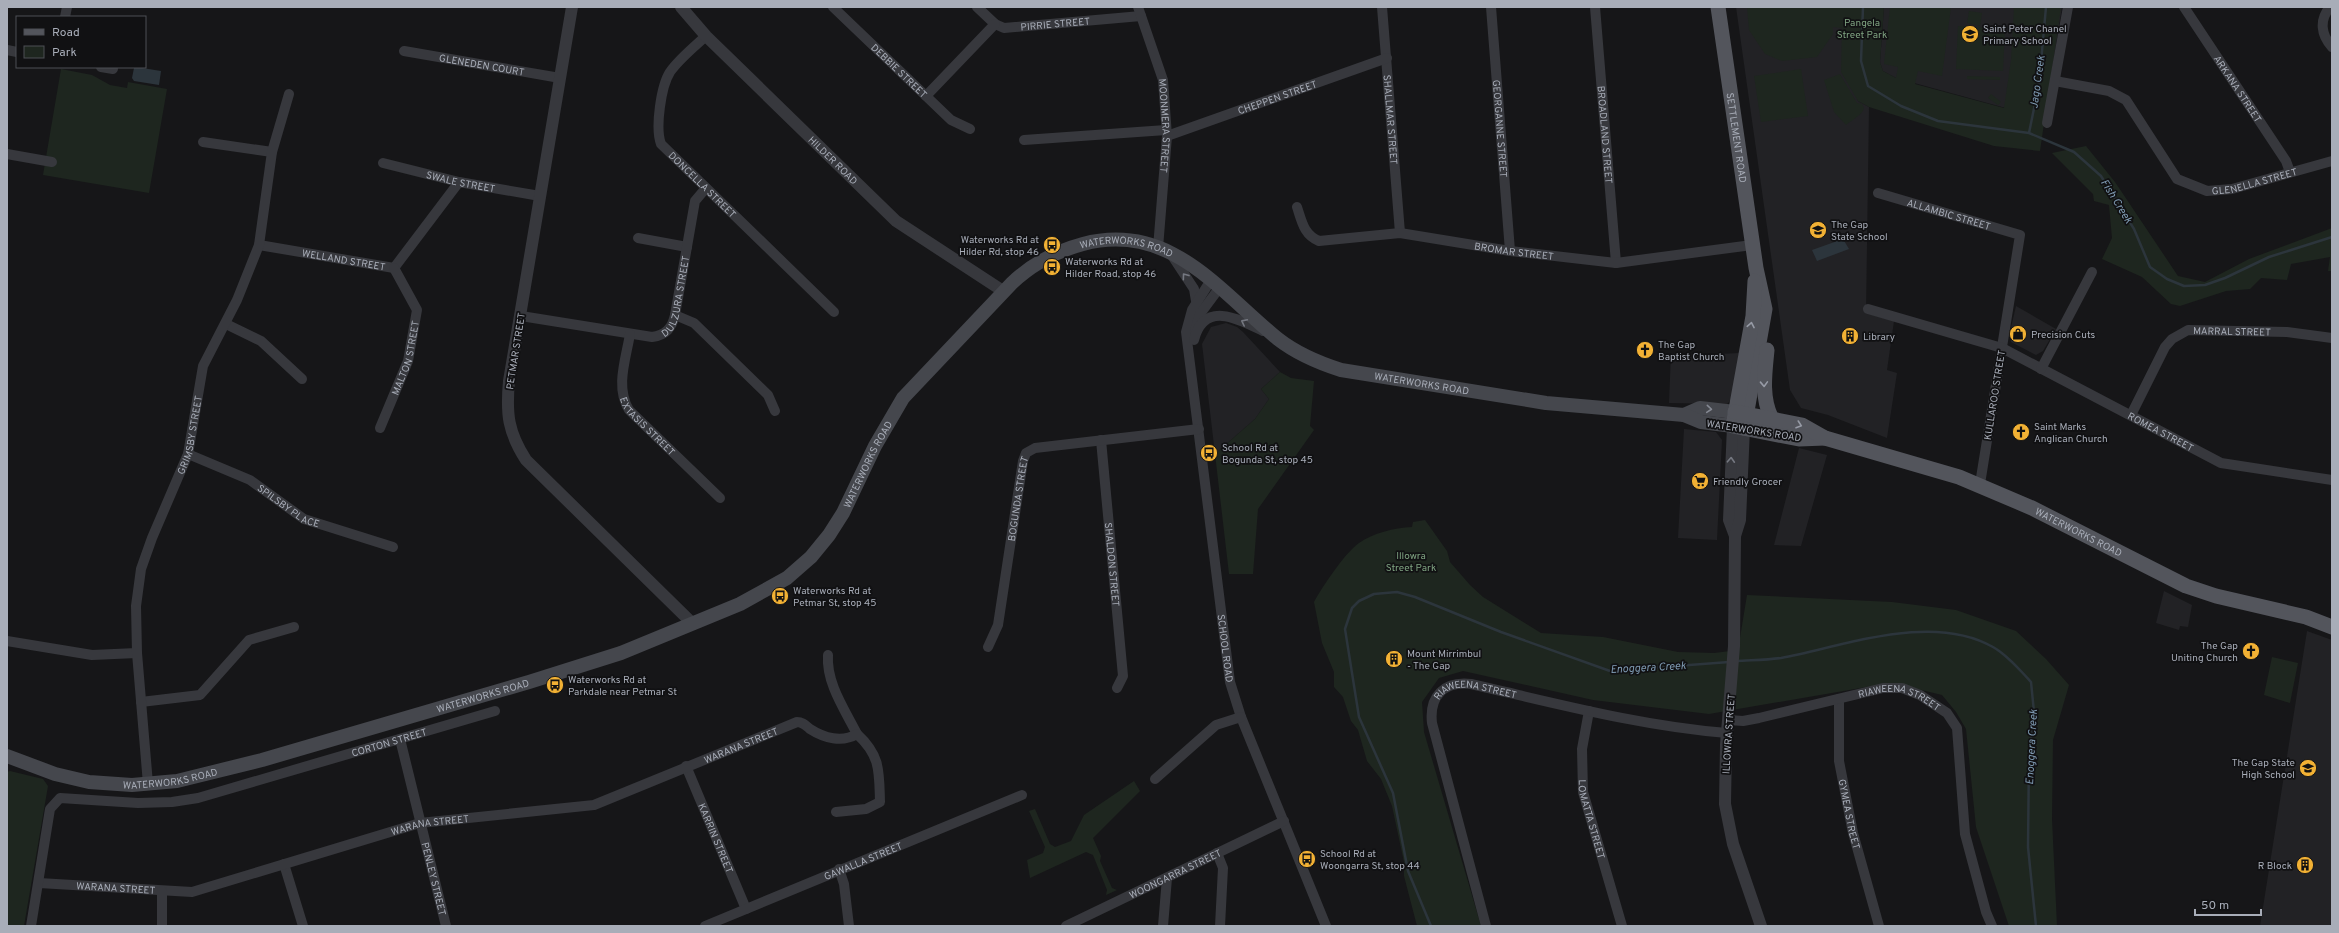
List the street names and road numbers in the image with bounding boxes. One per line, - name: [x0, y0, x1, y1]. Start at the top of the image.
- street label: PIRRIE STREET: [1020, 15, 1091, 35]
- street label: DEBBIE STREET: [868, 42, 929, 102]
- street label: GLENEDEN COURT: [438, 52, 525, 80]
- street label: ARKANA STREET: [2210, 53, 2264, 126]
- street label: SHALLMAR STREET: [1379, 74, 1400, 165]
- street label: MOONMERA STREET: [1155, 78, 1172, 174]
- street label: CHEPPEN STREET: [1236, 78, 1319, 118]
- street label: GEORGANNE STREET: [1489, 79, 1509, 178]
- street label: BROADLAND STREET: [1593, 85, 1614, 184]
- street label: SETTLEMENT ROAD: [1723, 92, 1749, 184]
- street label: HILDER ROAD: [805, 134, 860, 188]
- street label: DONCELLA STREET: [665, 150, 738, 222]
- street label: GLENELLA STREET: [2211, 166, 2299, 199]
- street label: SWALE STREET: [425, 169, 496, 196]
- street label: ALLAMBIC STREET: [1905, 197, 1992, 234]
- street label: WATERWORKS ROAD: [1078, 234, 1175, 261]
- street label: BROMAR STREET: [1473, 240, 1554, 264]
- street label: WELLAND STREET: [301, 247, 386, 274]
- street label: DULZURA STREET: [659, 255, 693, 341]
- street label: PETMAR STREET: [504, 312, 529, 391]
- street label: MALTON STREET: [389, 320, 423, 398]
- street label: MARRAL STREET: [2193, 325, 2271, 340]
- street label: KULLAROO STREET: [1982, 349, 2009, 441]
- street label: WATERWORKS ROAD: [1373, 370, 1470, 399]
- street label: GRIMSBY STREET: [175, 395, 206, 477]
- street label: EXTASIS STREET: [616, 396, 677, 459]
- street label: ROMEA STREET: [2125, 410, 2196, 455]
- street label: WATERWORKS ROAD: [1705, 418, 1802, 445]
- street label: WATERWORKS ROAD: [841, 419, 896, 510]
- street label: BOGUNDA STREET: [1006, 455, 1032, 542]
- street label: SPILSBY PLACE: [254, 482, 321, 531]
- street label: WATERWORKS ROAD: [2032, 506, 2124, 561]
- street label: SHALDON STREET: [1101, 522, 1122, 607]
- street label: SCHOOL ROAD: [1214, 614, 1235, 683]
- street label: WATERWORKS ROAD: [435, 677, 531, 717]
- street label: RIAWEENA STREET: [1431, 679, 1518, 703]
- street label: RIAWEENA STREET: [1857, 683, 1942, 715]
- street label: ILLOWRA STREET: [1720, 693, 1739, 775]
- street label: WARANA STREET: [702, 725, 781, 767]
- street label: CORTON STREET: [350, 726, 429, 761]
- street label: WATERWORKS ROAD: [122, 766, 219, 793]
- street label: GYMEA STREET: [1835, 778, 1862, 851]
- street label: LOMATTA STREET: [1575, 779, 1607, 861]
- street label: KARRIN STREET: [694, 802, 735, 876]
- street label: WARANA STREET: [390, 813, 470, 839]
- street label: GAWALLA STREET: [822, 840, 905, 884]
- street label: PENLEY STREET: [418, 841, 448, 917]
- street label: WOONGARRA STREET: [1127, 847, 1224, 903]
- street label: WARANA STREET: [76, 880, 156, 898]

